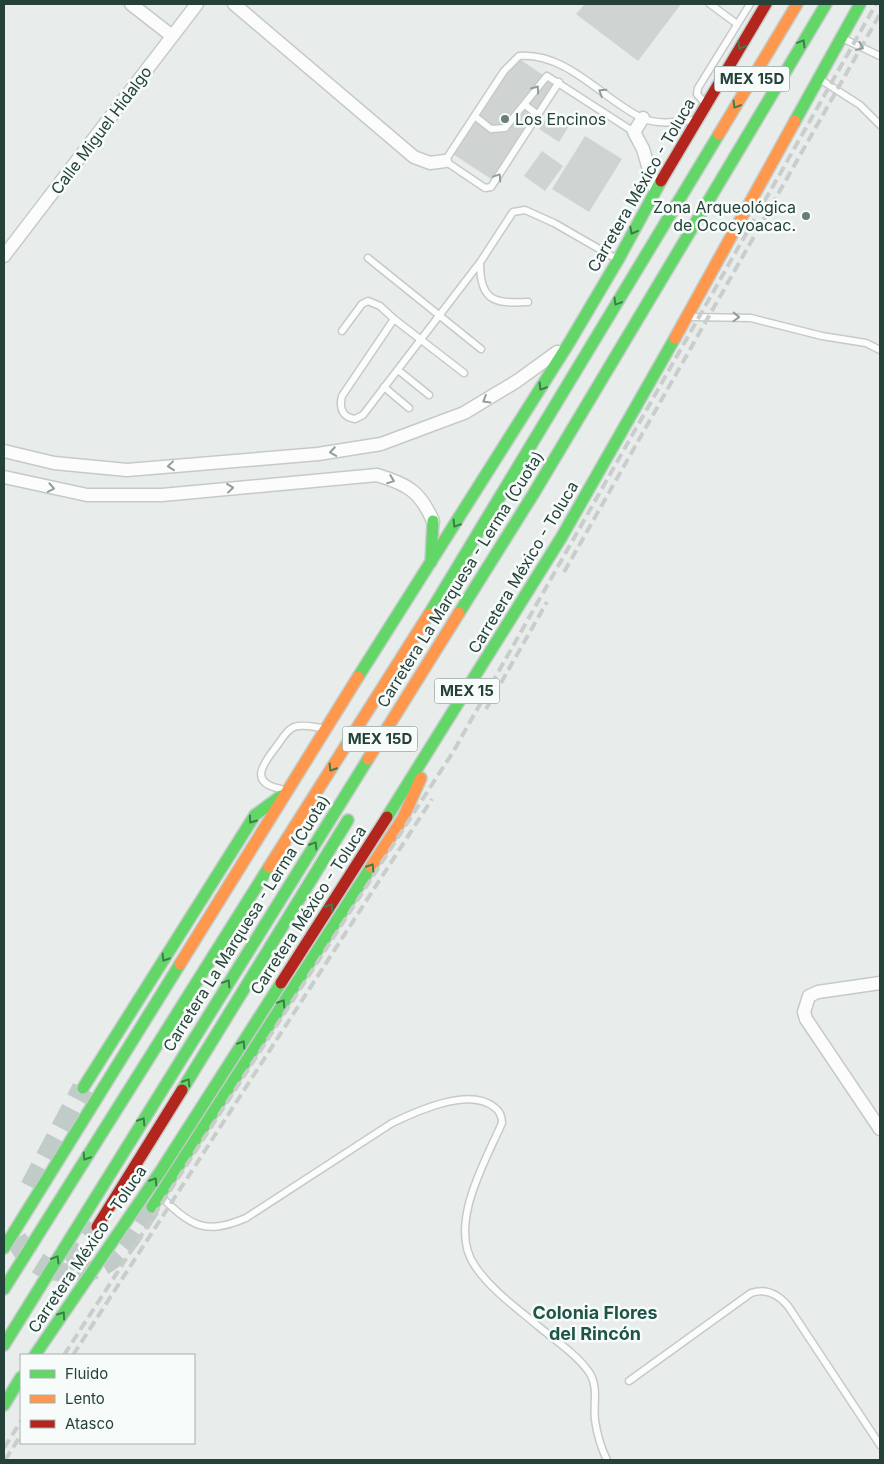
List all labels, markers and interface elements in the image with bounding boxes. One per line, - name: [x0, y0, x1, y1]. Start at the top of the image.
- one-way arrow: [796, 39, 806, 48]
- one-way arrow: [738, 40, 748, 49]
- one-way arrow: [855, 40, 864, 51]
- street label: Calle Miguel Hidalgo: [46, 62, 156, 198]
- road number: MEX 15D: [714, 66, 790, 92]
- one-way arrow: [530, 86, 540, 95]
- one-way arrow: [599, 89, 608, 98]
- street label: Carretera México - Toluca: [583, 95, 699, 275]
- one-way arrow: [732, 100, 742, 109]
- place label: Los Encinos: [515, 109, 606, 129]
- marker: Los Encinos: [499, 113, 511, 125]
- one-way arrow: [492, 174, 501, 183]
- place label: Zona Arqueológica de Ococyoacac.: [653, 197, 796, 235]
- marker: Zona Arqueológica de Ococyoacac.: [800, 210, 812, 222]
- one-way arrow: [629, 226, 639, 235]
- one-way arrow: [614, 296, 624, 305]
- one-way arrow: [732, 312, 740, 323]
- one-way arrow: [539, 381, 548, 390]
- one-way arrow: [482, 393, 491, 403]
- one-way arrow: [329, 446, 337, 456]
- street label: Carretera La Marquesa - Lerma (Cuota): [372, 447, 548, 711]
- one-way arrow: [167, 460, 175, 471]
- one-way arrow: [386, 474, 395, 484]
- street label: Carretera México - Toluca: [464, 477, 582, 657]
- one-way arrow: [47, 483, 56, 493]
- one-way arrow: [226, 483, 234, 494]
- one-way arrow: [452, 519, 462, 528]
- road number: MEX 15: [434, 678, 500, 704]
- road number: MEX 15D: [342, 726, 418, 752]
- one-way arrow: [328, 763, 338, 772]
- street label: Carretera La Marquesa - Lerma (Cuota): [158, 791, 334, 1055]
- one-way arrow: [249, 814, 258, 824]
- street label: Carretera México - Toluca: [246, 822, 370, 998]
- one-way arrow: [308, 842, 317, 851]
- one-way arrow: [365, 864, 374, 873]
- one-way arrow: [323, 904, 333, 913]
- one-way arrow: [162, 952, 172, 961]
- one-way arrow: [221, 979, 231, 988]
- one-way arrow: [276, 1000, 285, 1009]
- one-way arrow: [236, 1040, 245, 1050]
- one-way arrow: [181, 1078, 190, 1087]
- one-way arrow: [135, 1117, 145, 1126]
- one-way arrow: [82, 1152, 92, 1161]
- street label: Carretera México - Toluca: [24, 1162, 150, 1336]
- one-way arrow: [148, 1177, 157, 1186]
- one-way arrow: [50, 1255, 60, 1264]
- district label: Colonia Flores del Rincón: [532, 1302, 658, 1344]
- one-way arrow: [56, 1311, 65, 1321]
- legend: [20, 1354, 195, 1444]
- text: Fluido: [65, 1364, 108, 1383]
- text: Lento: [65, 1389, 105, 1408]
- text: Atasco: [65, 1414, 114, 1433]

